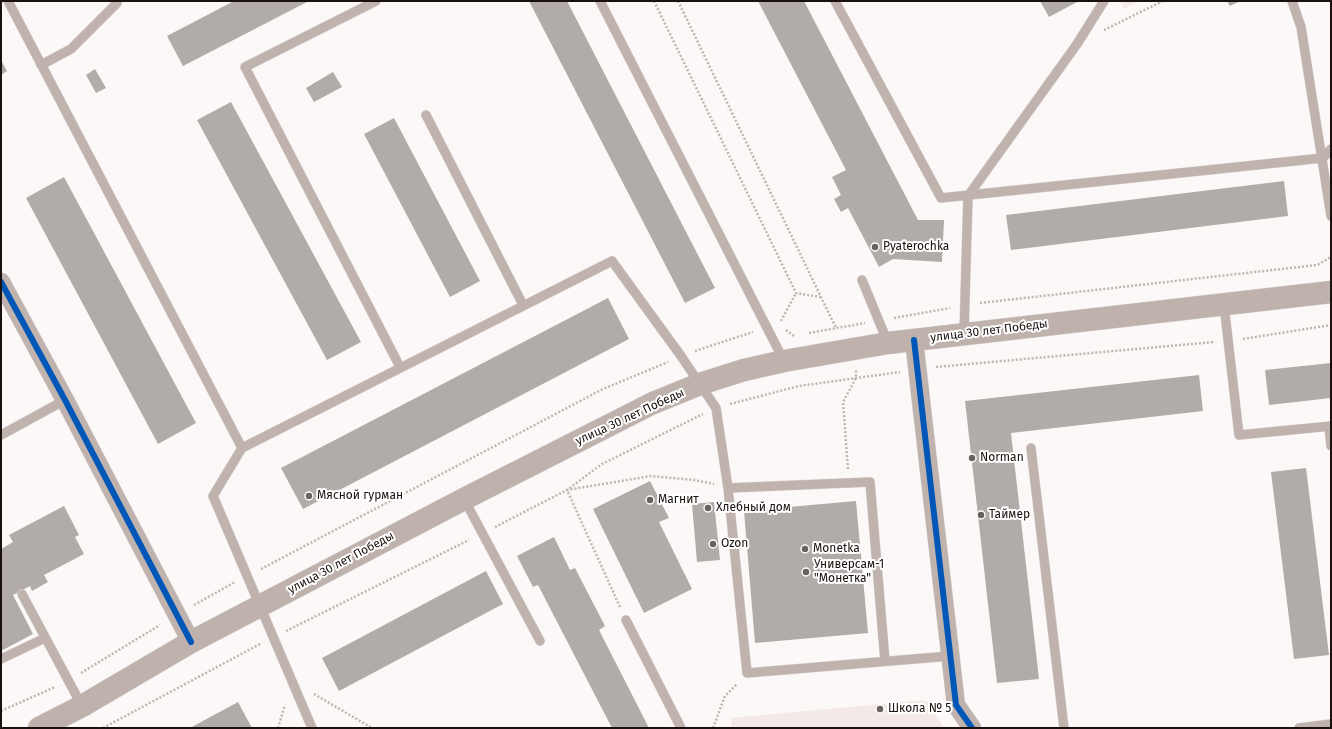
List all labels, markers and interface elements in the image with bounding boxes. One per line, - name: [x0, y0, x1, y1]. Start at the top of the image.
- place label: Pyaterochka: [883, 240, 949, 254]
- marker: Pyaterochka: [870, 242, 880, 252]
- street label: улица 30 лет Победы: [929, 317, 1049, 345]
- street label: улица 30 лет Победы: [573, 385, 687, 449]
- place label: Norman: [980, 451, 1024, 465]
- marker: Norman: [967, 453, 977, 463]
- place label: Мясной гурман: [317, 489, 403, 503]
- marker: Мясной гурман: [304, 491, 314, 501]
- place label: Магнит: [658, 493, 699, 507]
- marker: Магнит: [645, 495, 655, 505]
- place label: Хлебный дом: [716, 501, 791, 515]
- marker: Хлебный дом: [703, 503, 713, 513]
- place label: Таймер: [989, 508, 1030, 522]
- marker: Таймер: [976, 510, 986, 520]
- street label: улица 30 лет Победы: [285, 529, 397, 597]
- place label: Ozon: [721, 537, 748, 551]
- marker: Ozon: [708, 539, 718, 549]
- place label: Monetka: [813, 542, 860, 556]
- marker: Monetka: [800, 544, 810, 554]
- place label: Универсам-1 "Монетка": [814, 558, 884, 586]
- marker: Универсам-1 "Монетка": [801, 567, 811, 577]
- place label: Школа № 5: [888, 702, 951, 716]
- marker: Школа № 5: [875, 704, 885, 714]

